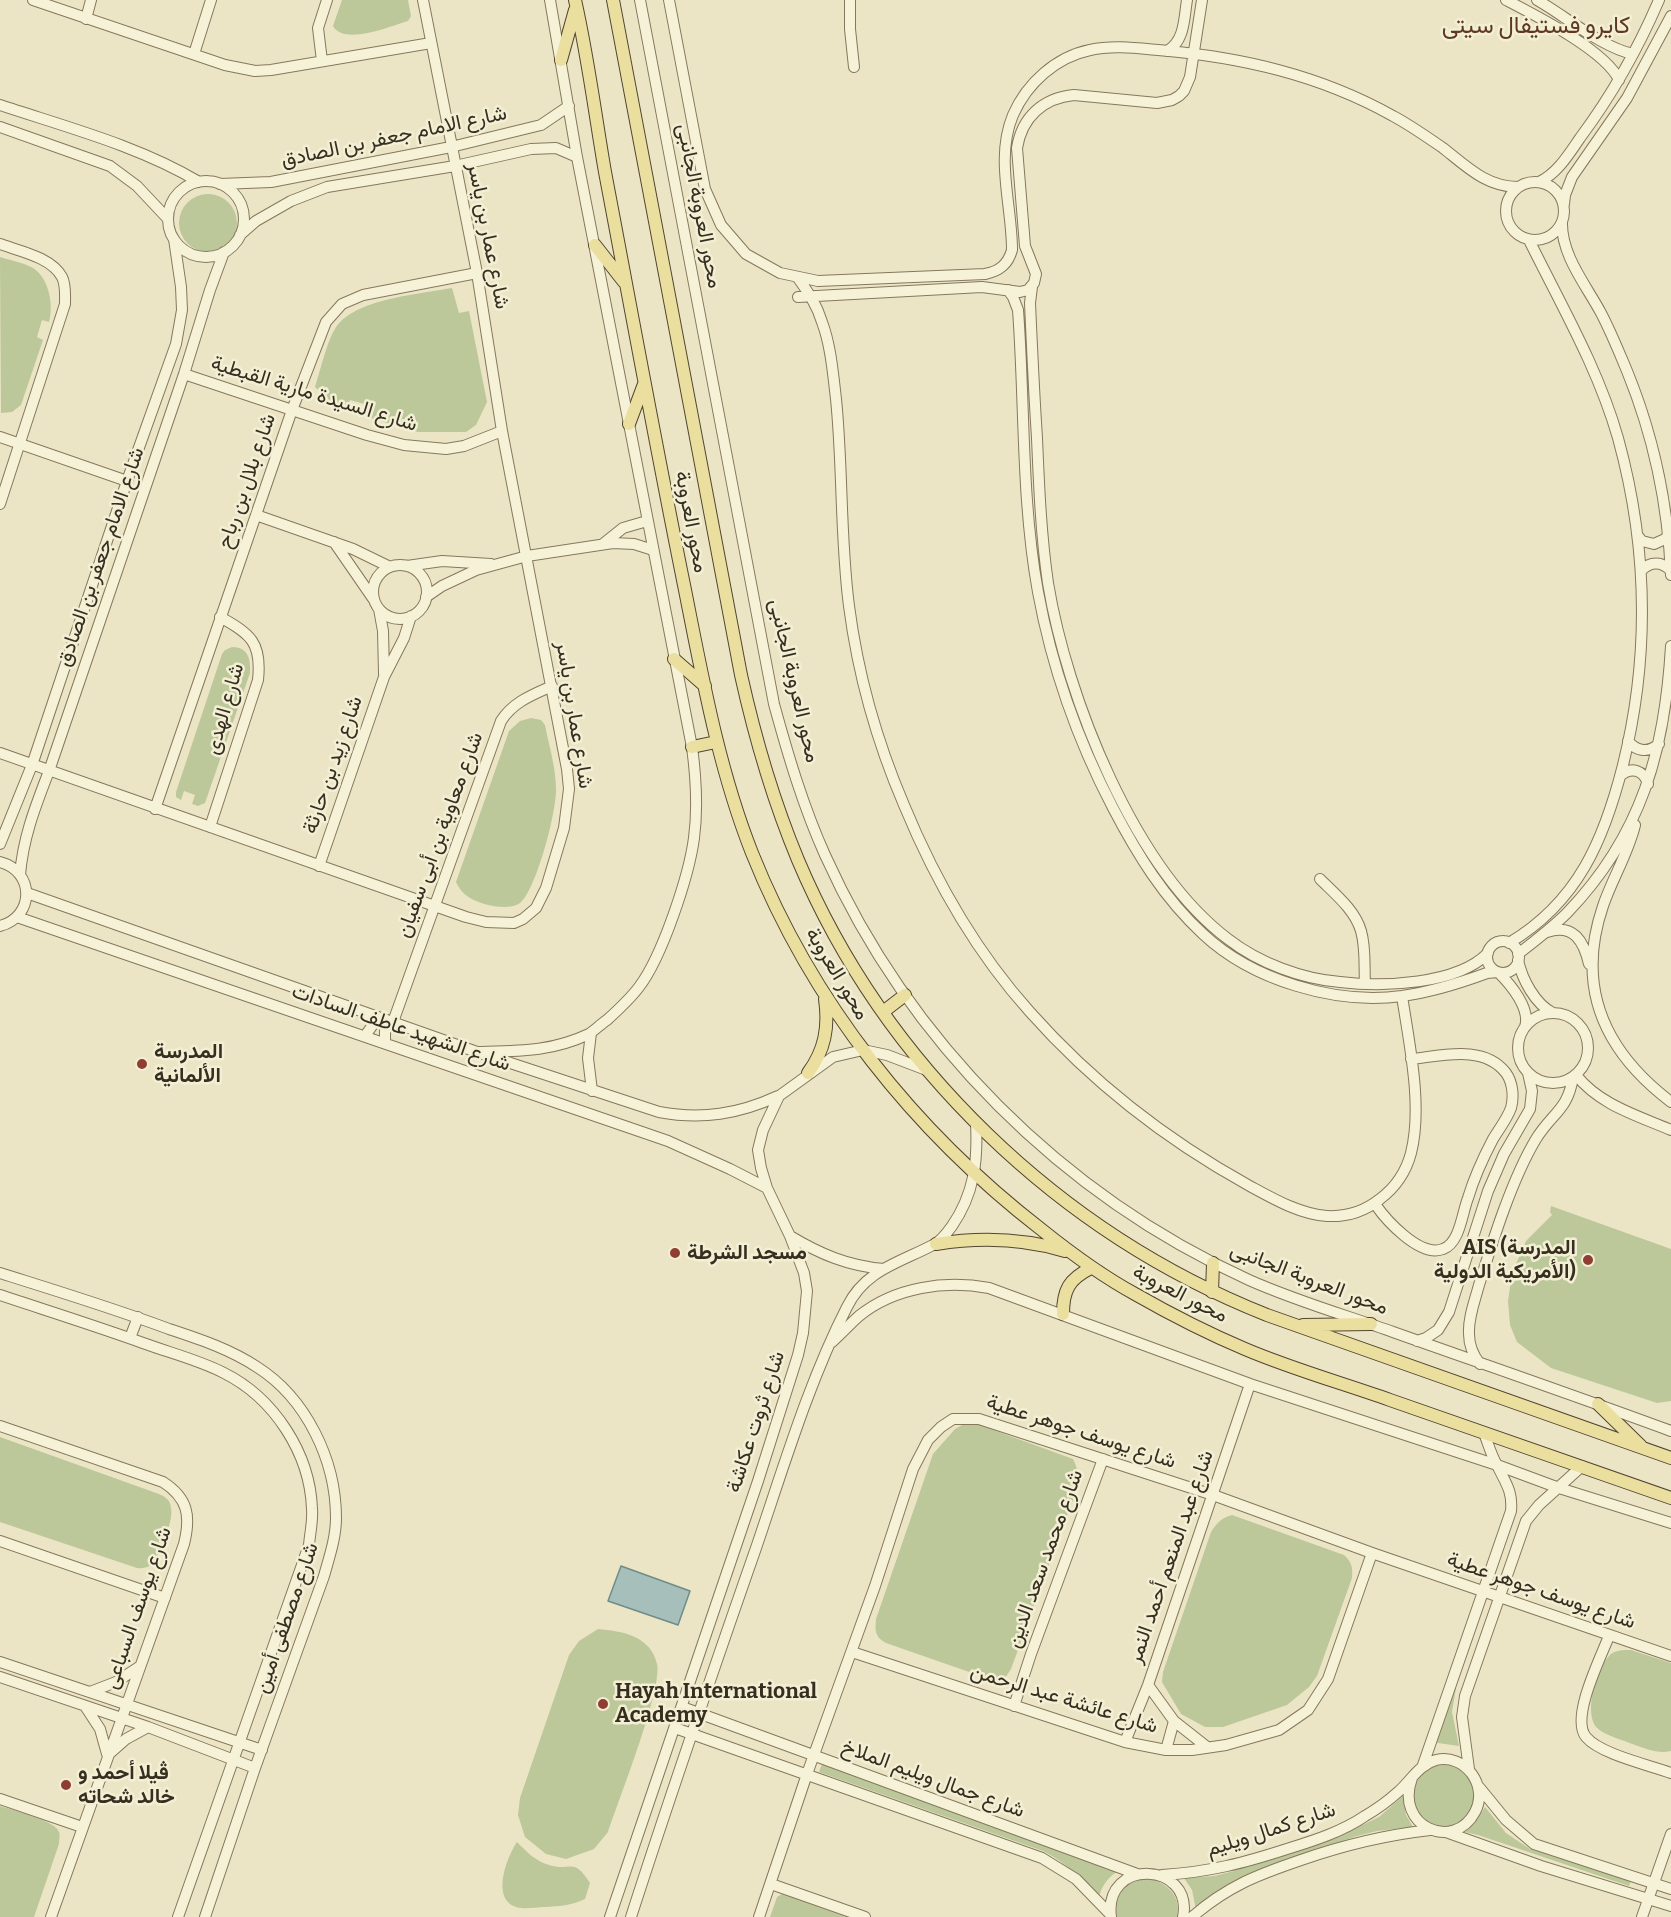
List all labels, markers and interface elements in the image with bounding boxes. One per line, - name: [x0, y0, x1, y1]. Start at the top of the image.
- district label: كايرو فستيفال سيتى: [1442, 12, 1630, 40]
- street label: شارع الامام جعفر بن الصادق: [279, 101, 509, 173]
- street label: محور العروبة الجانبى: [671, 122, 727, 290]
- street label: شارع عمار بن ياسر: [461, 161, 515, 311]
- street label: شارع السيدة مارية القبطية: [208, 351, 420, 437]
- street label: شارع بلال بن رباح: [212, 410, 282, 552]
- street label: شارع الامام جعفر بن الصادق: [52, 444, 150, 670]
- street label: محور العروبة: [669, 469, 713, 575]
- street label: محور العروبة الجانبى: [763, 597, 825, 765]
- street label: شارع عمار بن ياسر: [550, 640, 598, 790]
- street label: شارع الهدى: [200, 660, 250, 758]
- street label: شارع زيد بن حارثة: [298, 693, 368, 837]
- street label: شارع معاوية بن أبى سفيان: [391, 729, 489, 941]
- street label: محور العروبة: [800, 923, 874, 1025]
- street label: شارع الشهيد عاطف السادات: [288, 979, 514, 1077]
- place label: المدرسة الألمانية: [154, 1039, 223, 1089]
- marker: المدرسة الألمانية: [135, 1057, 149, 1071]
- place label: AIS (المدرسة الأمريكية الدولية): [1434, 1235, 1576, 1285]
- street label: محور العروبة الجانبى: [1226, 1237, 1392, 1321]
- place label: مسجد الشرطة: [687, 1240, 807, 1266]
- marker: مسجد الشرطة: [668, 1246, 682, 1260]
- marker: AIS (المدرسة الأمريكية الدولية): [1581, 1253, 1595, 1267]
- street label: محور العروبة: [1128, 1259, 1232, 1329]
- street label: شارع ثروت عكاشة: [721, 1348, 791, 1496]
- street label: شارع يوسف جوهر عطية: [983, 1389, 1179, 1475]
- street label: شارع عبد المنعم أحمد النمر: [1123, 1447, 1219, 1667]
- street label: شارع محمد سعد الدين: [1001, 1466, 1089, 1652]
- street label: شارع يوسف السباعى: [98, 1524, 178, 1692]
- street label: شارع مصطفى أمين: [249, 1539, 325, 1697]
- street label: شارع يوسف جوهر عطية: [1443, 1547, 1639, 1635]
- street label: شارع عائشة عبد الرحمن: [967, 1659, 1161, 1739]
- place label: Hayah International Academy: [615, 1679, 817, 1729]
- marker: Hayah International Academy: [596, 1697, 610, 1711]
- street label: شارع جمال ويليم الملاخ: [838, 1734, 1028, 1824]
- place label: ڤيلا أحمد و خالد شحاته: [78, 1760, 175, 1810]
- marker: ڤيلا أحمد و خالد شحاته: [59, 1778, 73, 1792]
- street label: شارع كمال ويليم: [1203, 1797, 1339, 1863]

